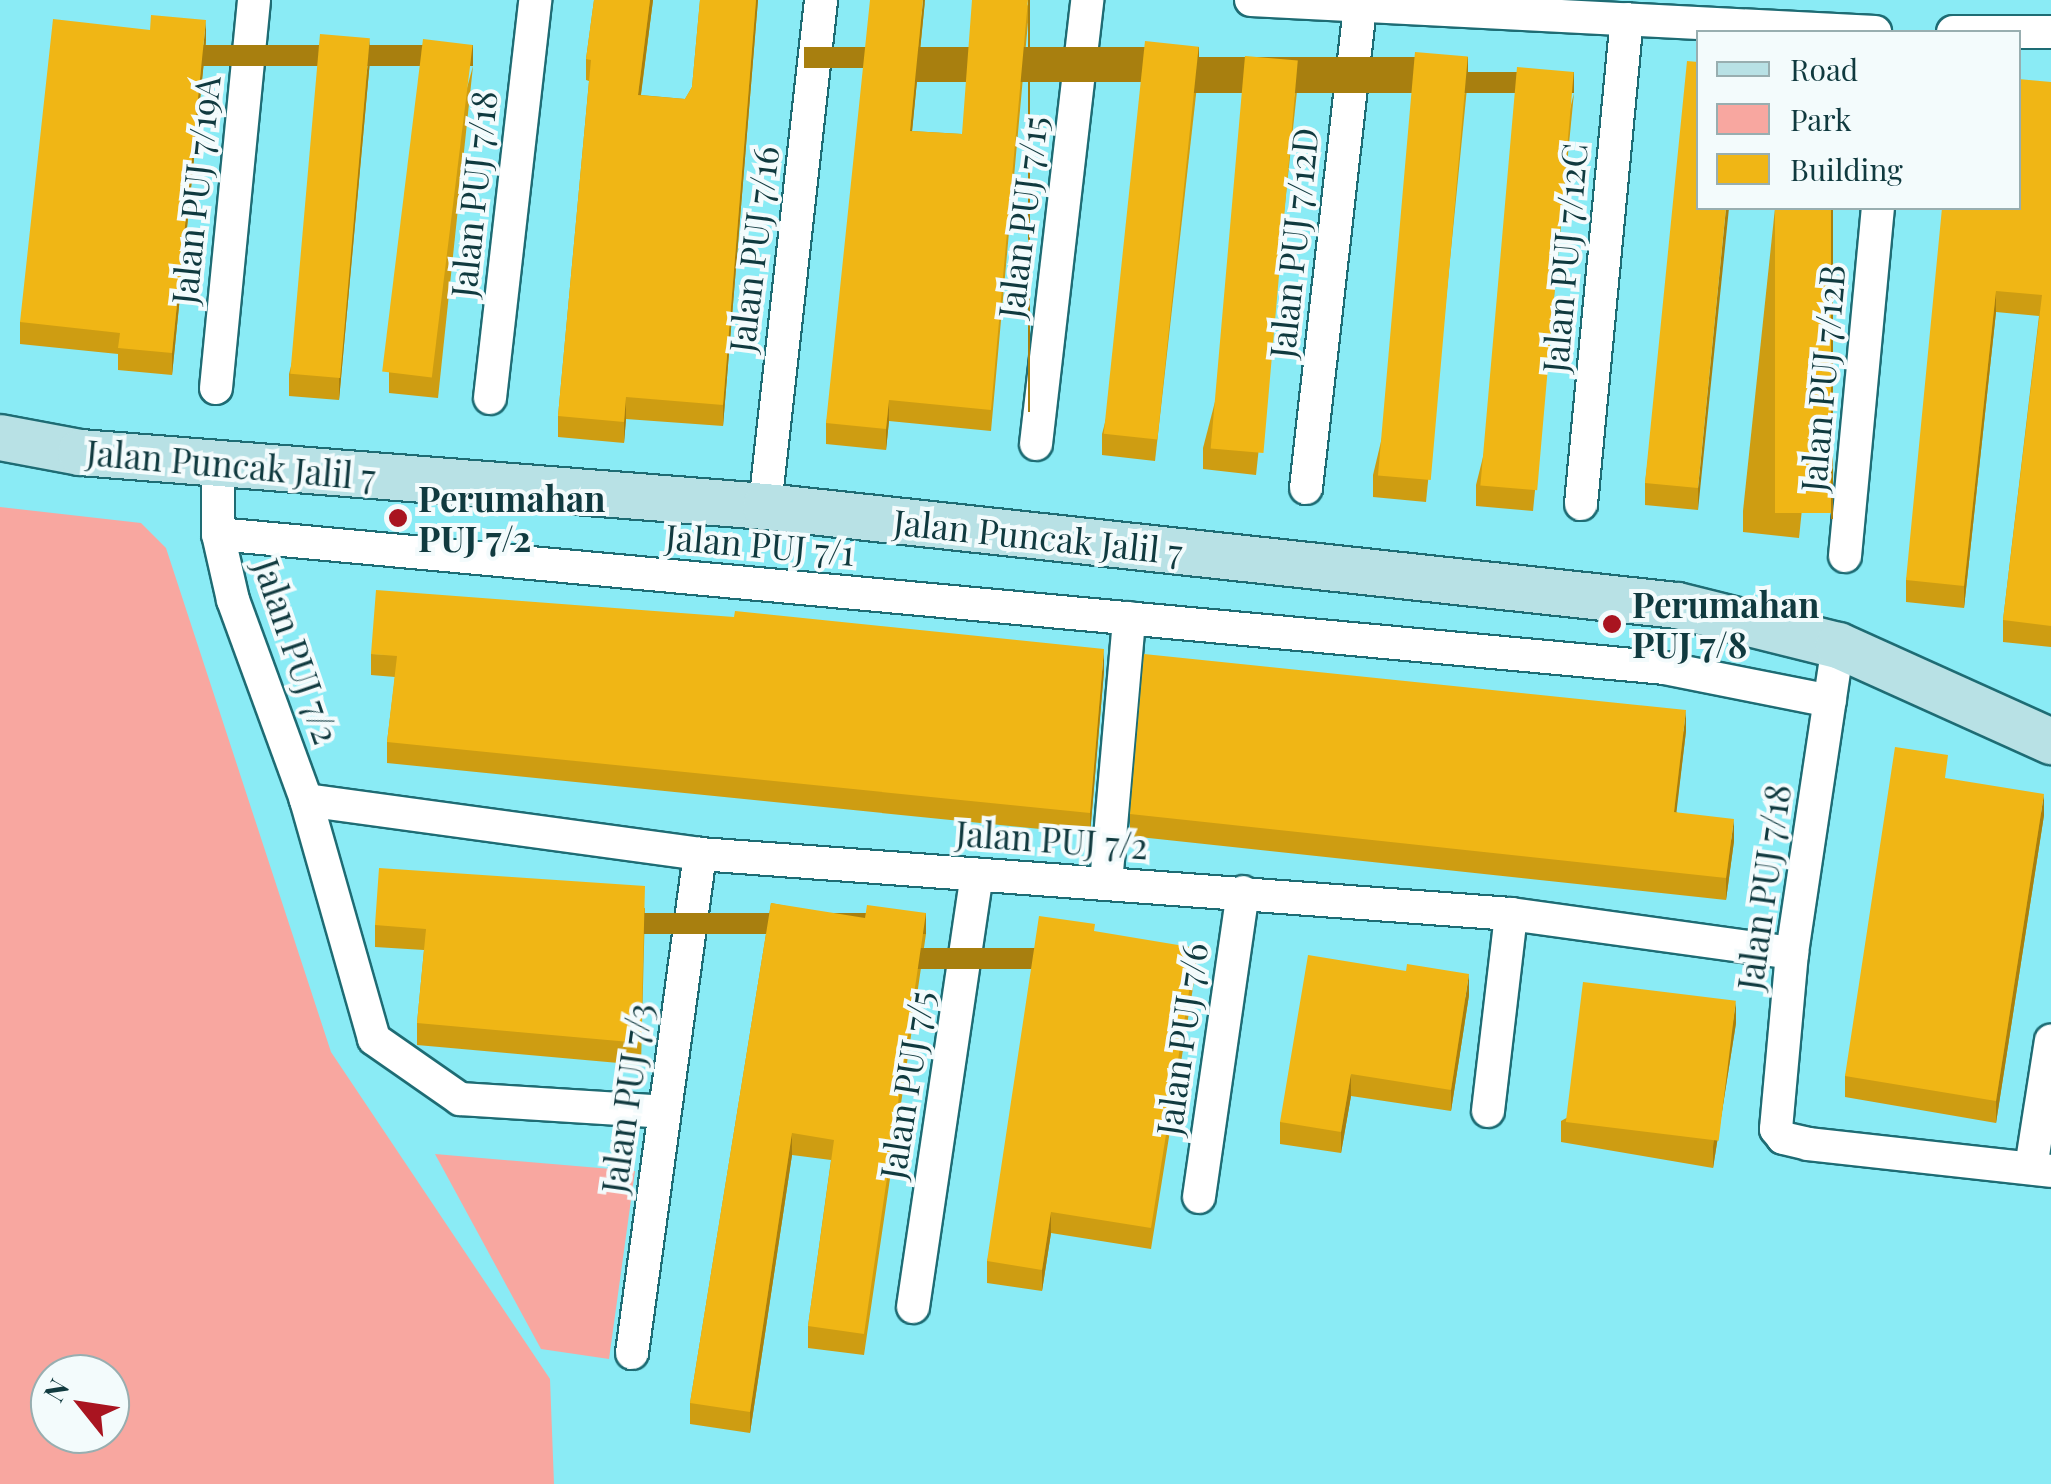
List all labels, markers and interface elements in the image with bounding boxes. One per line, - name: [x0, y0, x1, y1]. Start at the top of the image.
- legend: [1696, 30, 2021, 210]
- text: Road: [1790, 49, 1858, 89]
- street label: Jalan PUJ 7/19A: [162, 74, 228, 306]
- street label: Jalan PUJ 7/18: [441, 89, 505, 299]
- text: Park: [1790, 99, 1852, 139]
- street label: Jalan PUJ 7/15: [989, 113, 1055, 321]
- street label: Jalan PUJ 7/12D: [1260, 126, 1326, 360]
- street label: Jalan PUJ 7/12C: [1533, 142, 1595, 374]
- street label: Jalan PUJ 7/16: [720, 143, 786, 355]
- text: Building: [1790, 149, 1903, 189]
- street label: Jalan PUJ 7/12B: [1791, 263, 1853, 493]
- street label: Jalan Puncak Jalil 7: [84, 430, 378, 498]
- place label: Perumahan PUJ 7/2: [418, 477, 606, 559]
- street label: Jalan Puncak Jalil 7: [891, 500, 1185, 572]
- marker: Perumahan PUJ 7/2: [387, 507, 409, 529]
- street label: Jalan PUJ 7/1: [664, 515, 856, 573]
- street label: Jalan PUJ 7/2: [246, 553, 348, 749]
- place label: Perumahan PUJ 7/8: [1632, 583, 1820, 665]
- marker: Perumahan PUJ 7/8: [1601, 613, 1623, 635]
- street label: Jalan PUJ 7/18: [1728, 781, 1798, 993]
- street label: Jalan PUJ 7/2: [954, 811, 1150, 867]
- street label: Jalan PUJ 7/6: [1147, 940, 1215, 1138]
- street label: Jalan PUJ 7/5: [870, 988, 942, 1182]
- street label: Jalan PUJ 7/3: [592, 1000, 660, 1196]
- north arrow: [30, 1354, 130, 1454]
- text: N: [34, 1372, 76, 1408]

